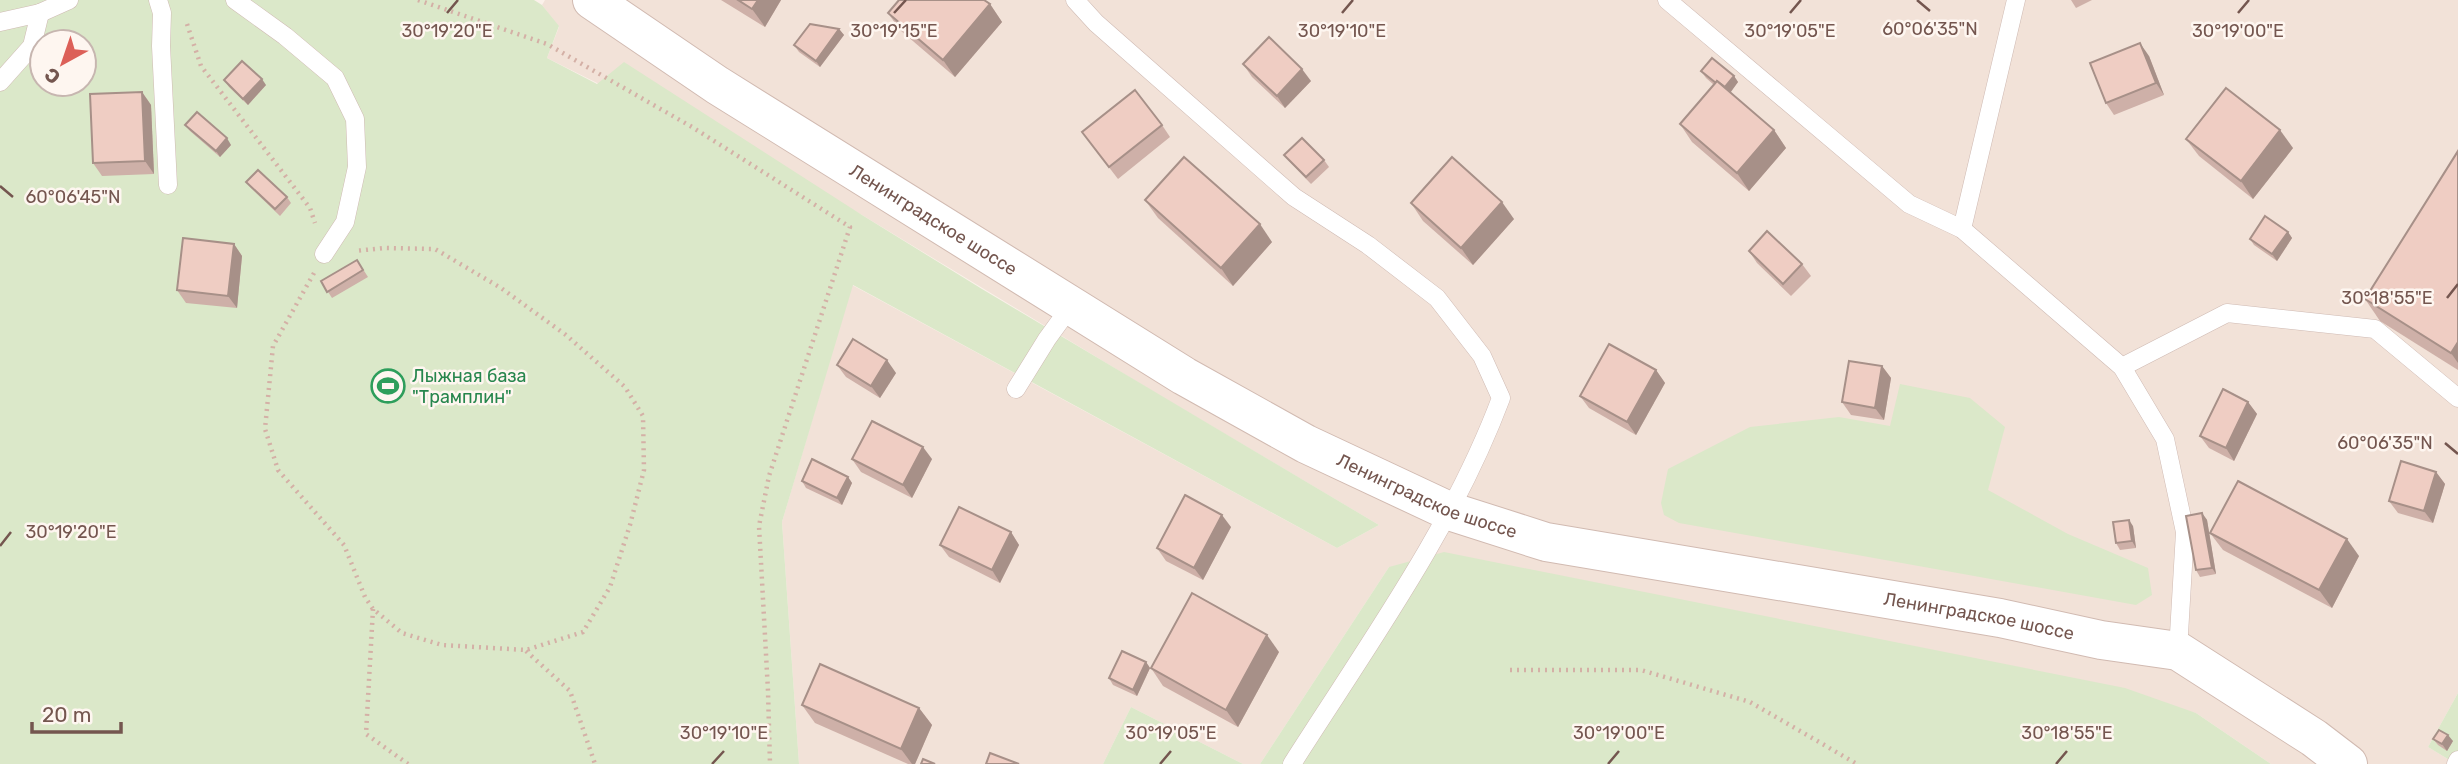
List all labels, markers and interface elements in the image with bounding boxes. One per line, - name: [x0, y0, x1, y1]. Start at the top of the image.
- text: 60°06'35"N: [1882, 18, 1978, 40]
- text: 30°19'20"E: [401, 20, 493, 42]
- text: 30°19'15"E: [850, 20, 938, 42]
- text: 30°19'10"E: [1298, 20, 1386, 42]
- text: 30°19'05"E: [1744, 20, 1836, 42]
- text: 30°19'00"E: [2192, 20, 2284, 42]
- north arrow: [28, 28, 98, 98]
- text: С: [40, 63, 65, 89]
- street label: Ленинградское шоссе: [845, 159, 1021, 280]
- text: 60°06'45"N: [25, 186, 121, 208]
- text: 30°18'55"E: [2341, 287, 2433, 309]
- place label: Лыжная база "Трамплин": [412, 365, 526, 408]
- sports icon: Лыжная база "Трамплин": [369, 367, 407, 405]
- text: 60°06'35"N: [2337, 432, 2433, 454]
- street label: Ленинградское шоссе: [1333, 449, 1520, 543]
- text: 30°19'20"E: [25, 521, 117, 543]
- street label: Ленинградское шоссе: [1882, 588, 2076, 645]
- scale bar: [32, 690, 121, 734]
- text: 20 m: [42, 702, 91, 727]
- text: 30°19'10"E: [680, 722, 768, 744]
- text: 30°19'05"E: [1125, 722, 1217, 744]
- text: 30°19'00"E: [1573, 722, 1665, 744]
- text: 30°18'55"E: [2021, 722, 2113, 744]

